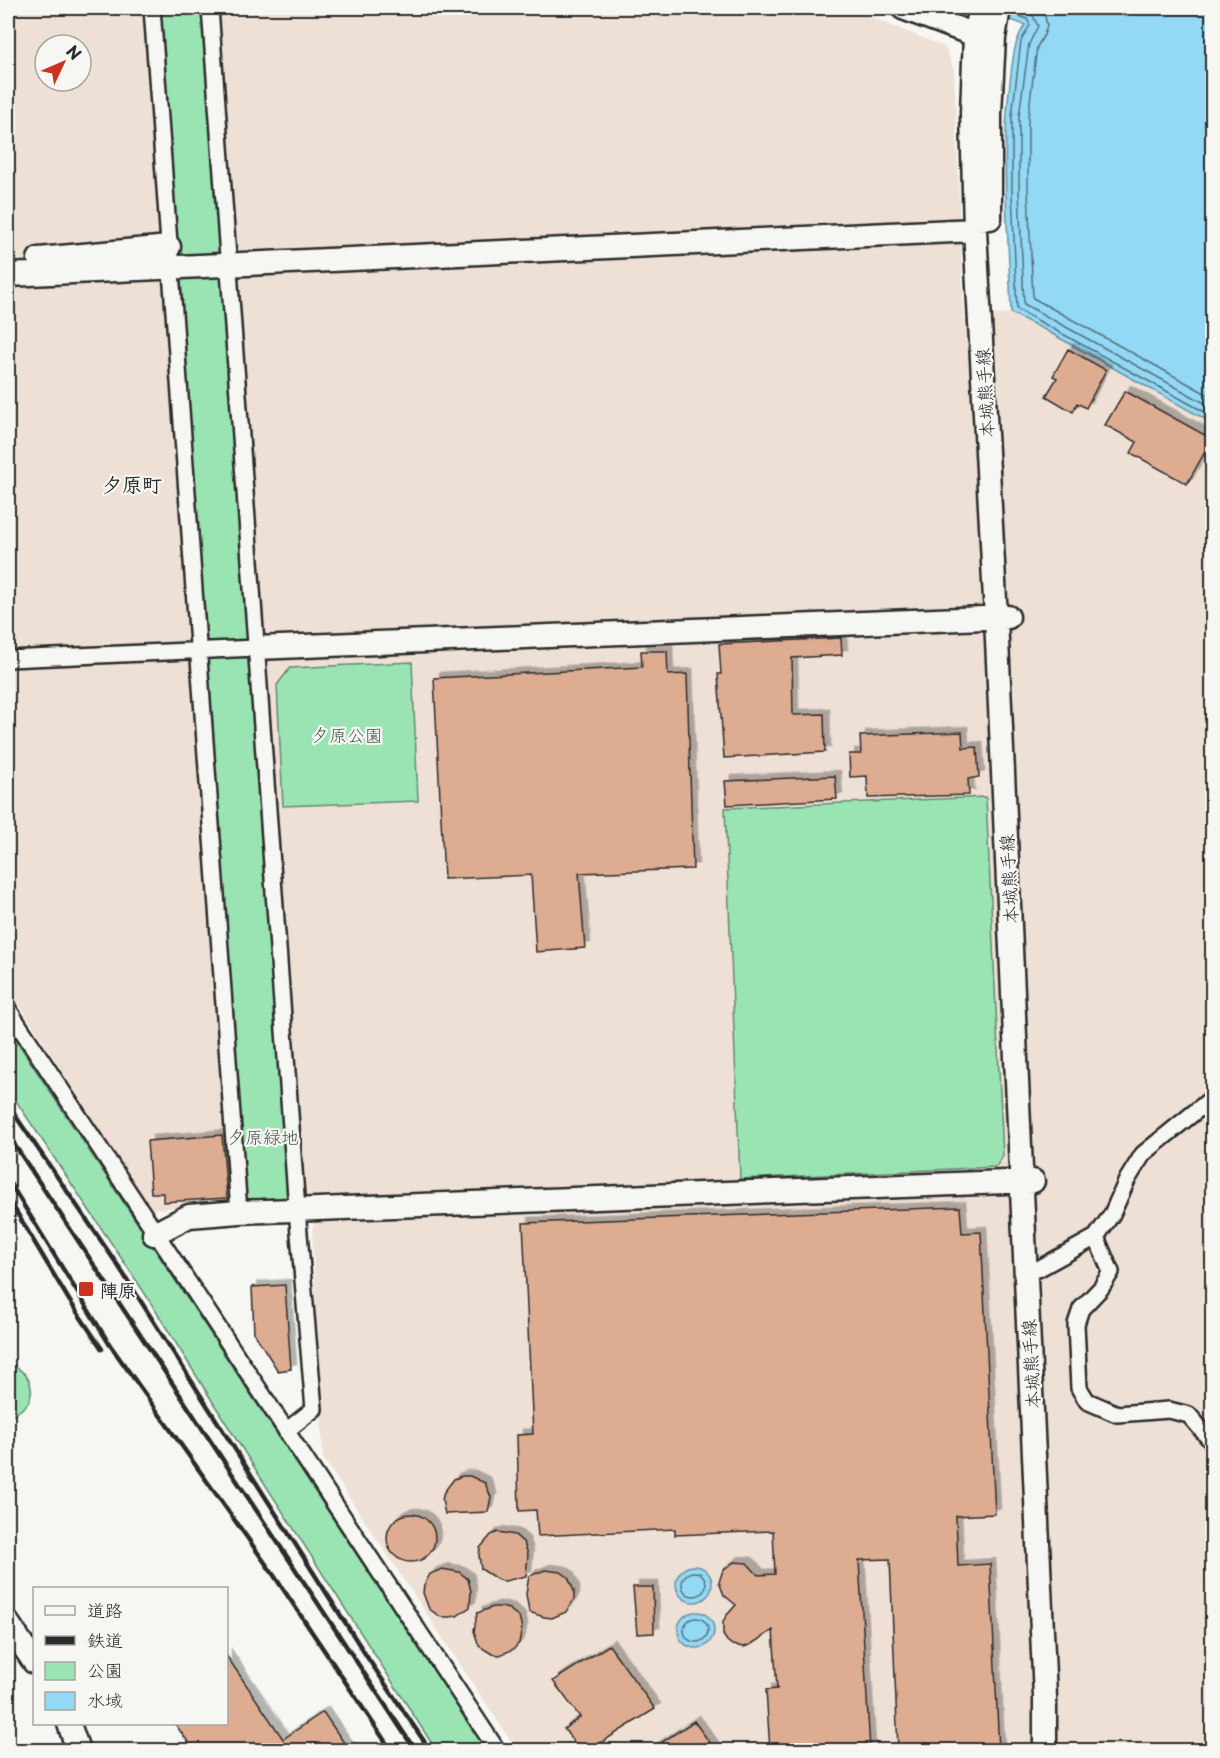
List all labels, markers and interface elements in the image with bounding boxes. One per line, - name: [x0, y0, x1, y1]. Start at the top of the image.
- north arrow: [33, 33, 93, 93]
- text: N: [61, 39, 88, 65]
- street label: 本城熊手線: [968, 347, 1000, 439]
- district label: 夕原町: [102, 469, 162, 499]
- park label: 夕原公園: [311, 721, 383, 748]
- street label: 本城熊手線: [992, 833, 1024, 925]
- park label: 夕原緑地: [227, 1123, 299, 1150]
- place label: 陣原: [100, 1276, 136, 1303]
- marker: 陣原: [77, 1280, 95, 1298]
- street label: 本城熊手線: [1014, 1318, 1046, 1410]
- legend: [33, 1587, 228, 1725]
- text: 道路: [87, 1596, 123, 1623]
- text: 鉄道: [87, 1626, 123, 1653]
- text: 公園: [87, 1656, 123, 1683]
- text: 水域: [87, 1686, 123, 1713]

